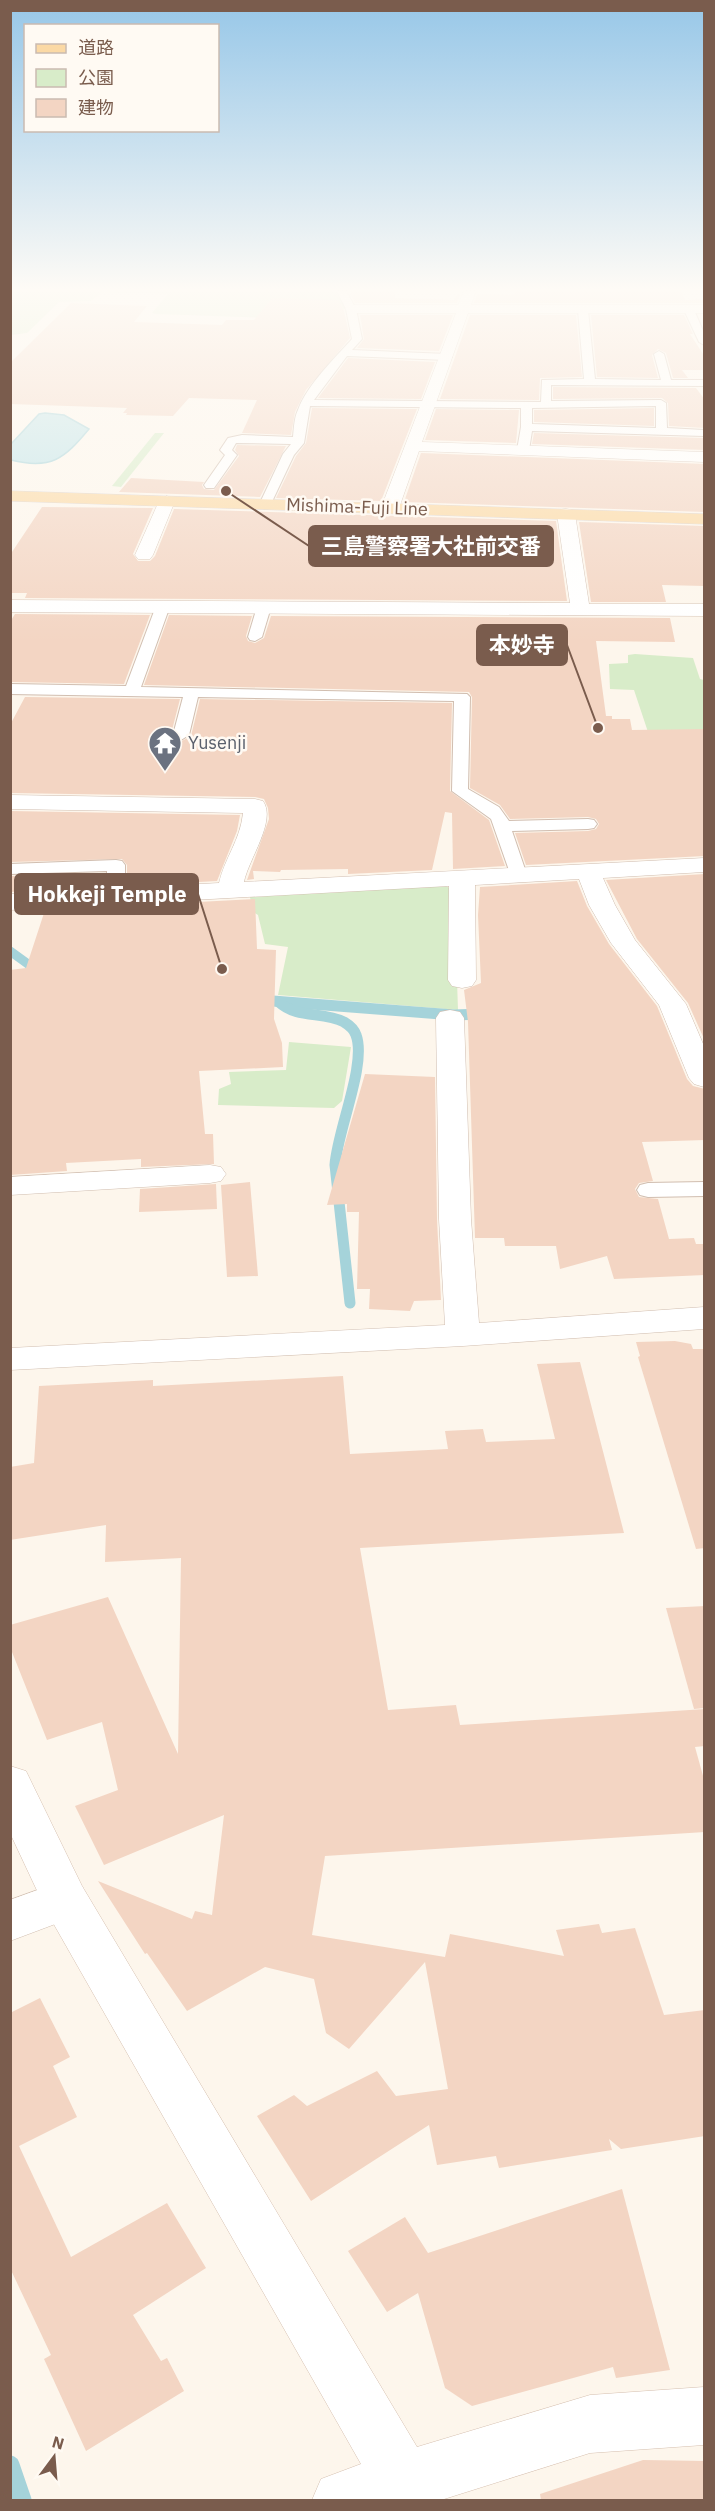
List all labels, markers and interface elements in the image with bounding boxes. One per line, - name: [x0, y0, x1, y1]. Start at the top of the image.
- legend: [24, 24, 219, 132]
- text: 道路: [78, 36, 114, 59]
- text: 公園: [78, 66, 114, 89]
- text: 建物: [78, 96, 114, 119]
- street label: Mishima-Fuji Line: [286, 493, 428, 520]
- callout: 三島警察署大社前交番: [309, 526, 553, 566]
- text: 三島警察署大社前交番: [321, 531, 541, 560]
- callout: 本妙寺: [477, 625, 567, 665]
- text: 本妙寺: [489, 630, 555, 659]
- temple icon: Yusenji: [147, 725, 183, 772]
- place label: Yusenji: [188, 731, 246, 754]
- callout: Hokkeji Temple: [15, 874, 198, 914]
- text: Hokkeji Temple: [27, 879, 187, 908]
- north arrow: [24, 2427, 84, 2487]
- text: N: [50, 2431, 66, 2454]

